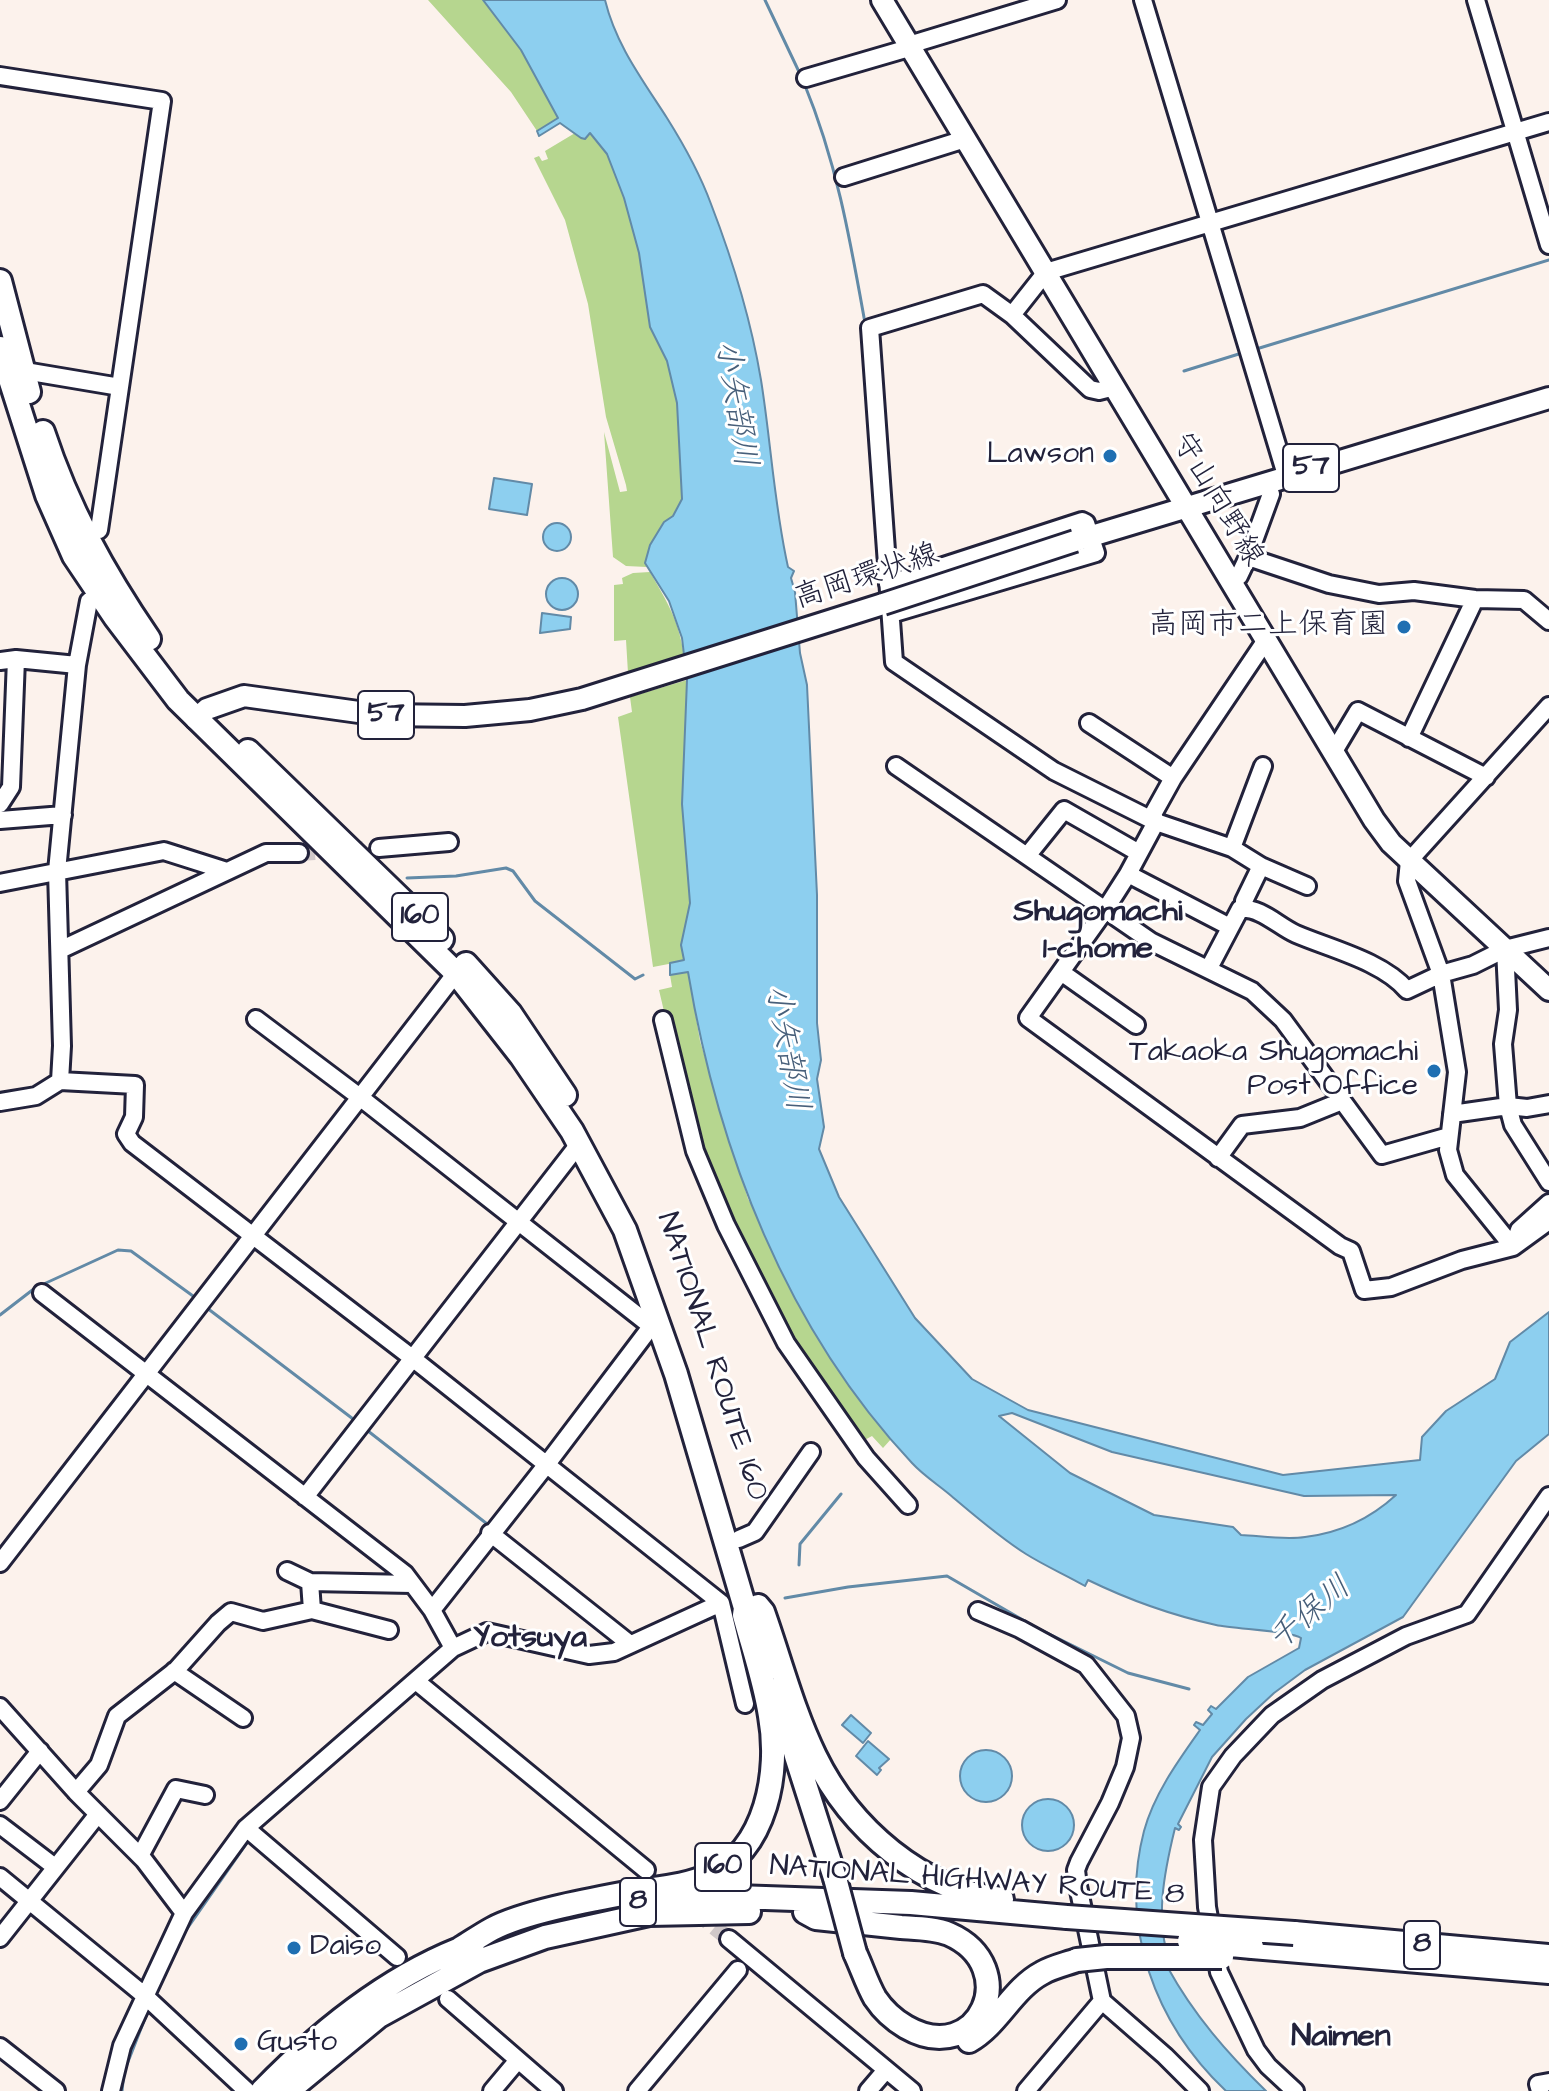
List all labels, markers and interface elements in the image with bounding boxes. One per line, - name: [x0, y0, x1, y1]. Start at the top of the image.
- water label: 小矢部川: [705, 338, 763, 470]
- street label: 守山向野線: [1162, 426, 1270, 574]
- place label: Lawson: [987, 438, 1094, 474]
- road number: 57: [1283, 444, 1339, 492]
- marker: Lawson: [1101, 447, 1119, 465]
- street label: 高岡環状線: [790, 538, 944, 618]
- place label: 高岡市二上保育園: [1148, 609, 1388, 645]
- marker: 高岡市二上保育園: [1395, 618, 1413, 636]
- road number: 57: [358, 691, 414, 739]
- road number: 160: [392, 893, 448, 941]
- district label: Shugomachi 1-chome: [1013, 894, 1183, 969]
- water label: 小矢部川: [755, 982, 815, 1114]
- place label: Takaoka Shugomachi Post Office: [1129, 1036, 1418, 1106]
- marker: Takaoka Shugomachi Post Office: [1425, 1062, 1443, 1080]
- street label: NATIONAL ROUTE 160: [647, 1209, 775, 1505]
- water label: 千保川: [1262, 1569, 1360, 1661]
- district label: Yotsuya: [473, 1620, 587, 1658]
- road number: 160: [695, 1843, 751, 1891]
- street label: NATIONAL HIGHWAY ROUTE 8: [768, 1850, 1186, 1914]
- road number: 8: [620, 1878, 656, 1926]
- road number: 8: [1404, 1921, 1440, 1969]
- place label: Daiso: [310, 1930, 381, 1966]
- marker: Daiso: [285, 1939, 303, 1957]
- district label: Naimen: [1291, 2019, 1391, 2057]
- place label: Gusto: [257, 2026, 337, 2062]
- marker: Gusto: [232, 2035, 250, 2053]

